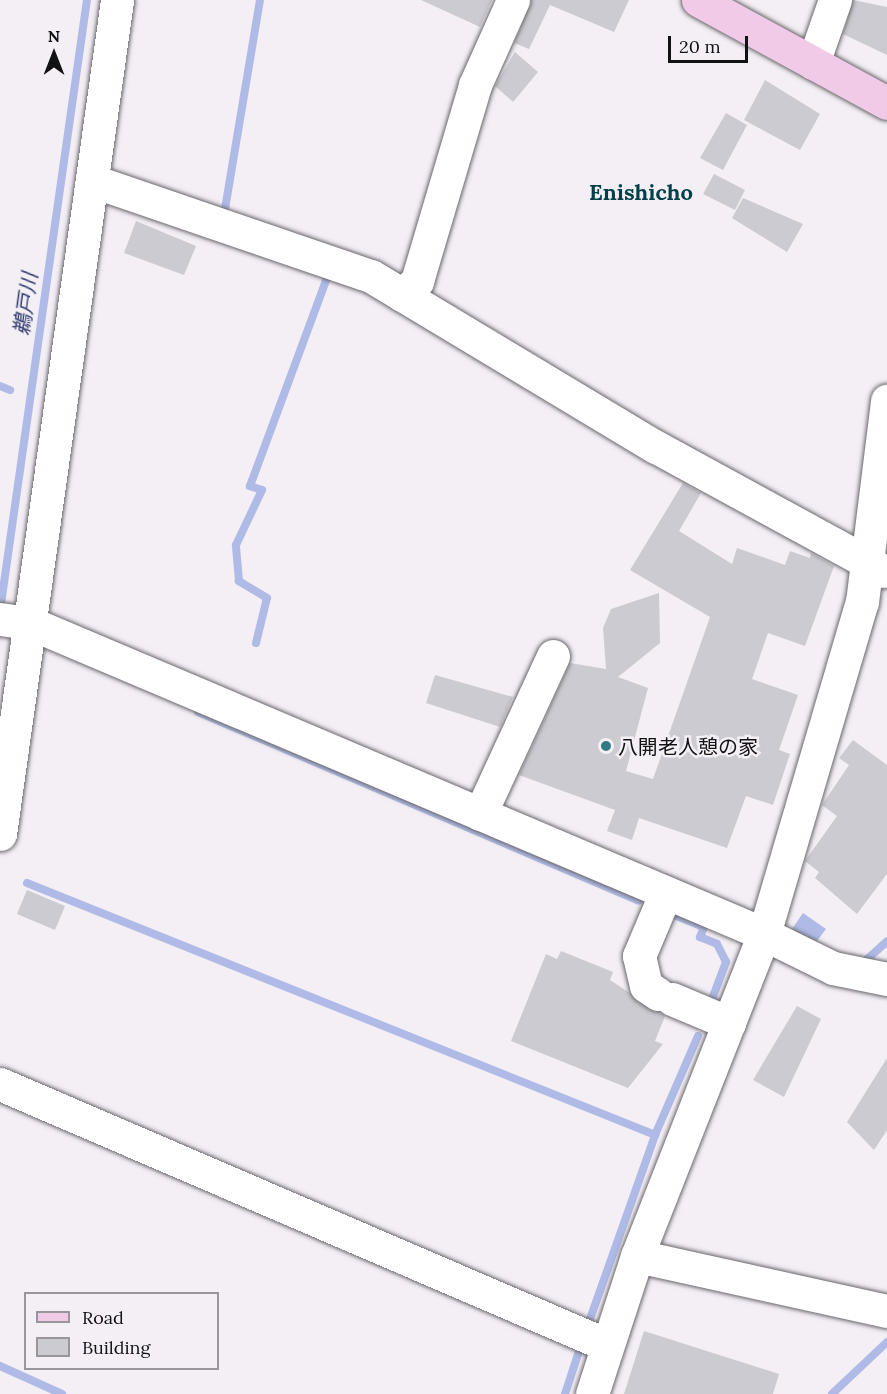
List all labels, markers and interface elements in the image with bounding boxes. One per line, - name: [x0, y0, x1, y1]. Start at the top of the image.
- north arrow: [24, 24, 84, 84]
- scale bar: [671, 24, 750, 62]
- text: N: [48, 26, 60, 46]
- text: 20 m: [679, 35, 721, 58]
- district label: Enishicho: [589, 180, 693, 206]
- water label: 鵜戸川: [9, 271, 43, 337]
- place label: 八開老人憩の家: [618, 734, 758, 758]
- marker: 八開老人憩の家: [599, 739, 613, 753]
- legend: [24, 1292, 219, 1370]
- text: Road: [82, 1306, 124, 1329]
- text: Building: [82, 1336, 150, 1359]

